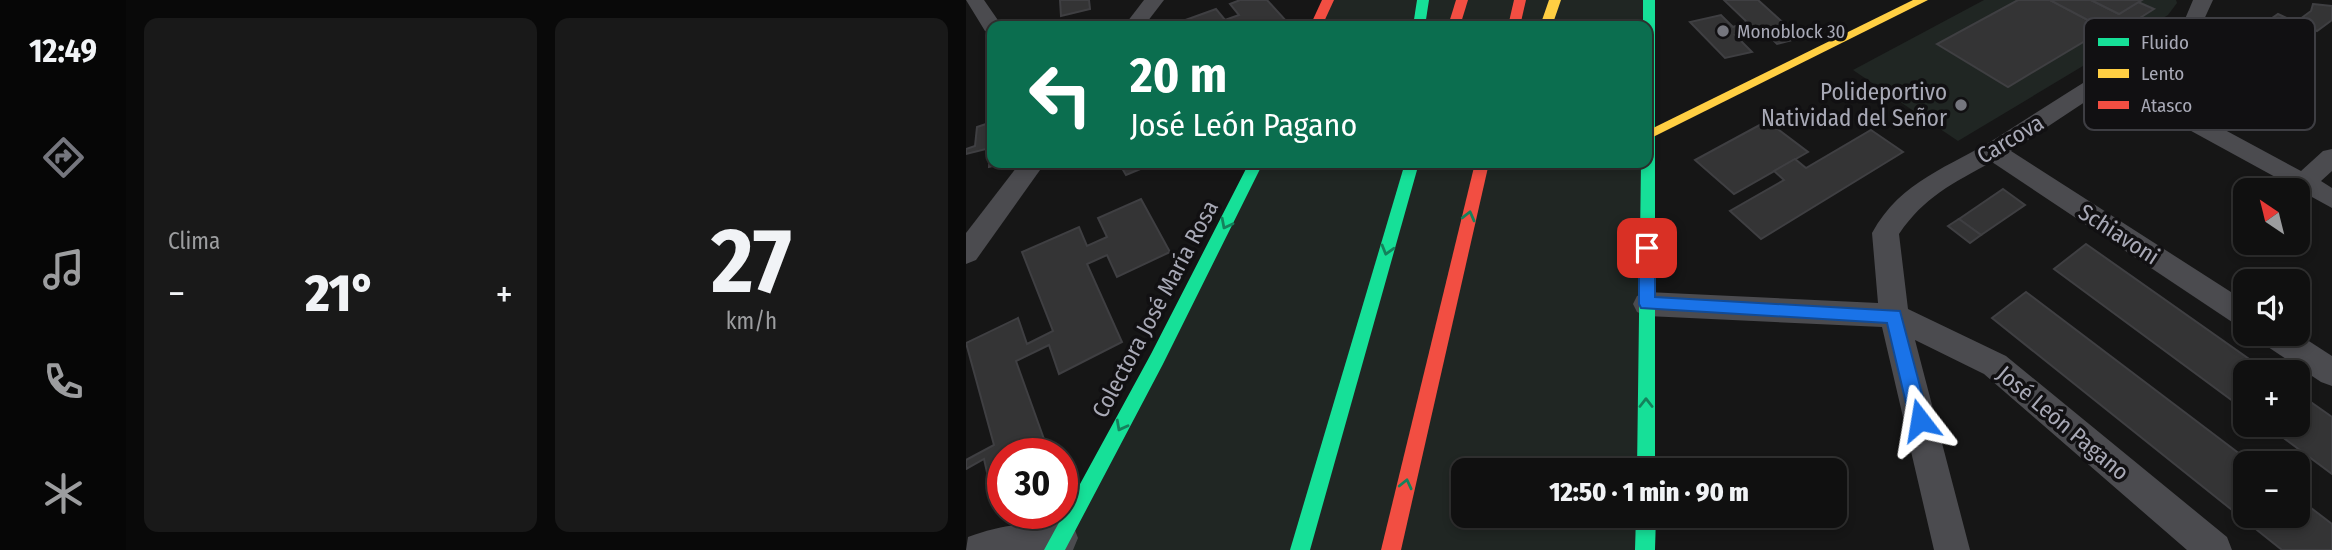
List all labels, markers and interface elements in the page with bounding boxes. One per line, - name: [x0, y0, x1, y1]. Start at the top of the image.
- legend: [2084, 18, 2315, 130]
- place label: Monoblock 30: [1737, 20, 1845, 43]
- marker: Monoblock 30: [1715, 23, 1731, 39]
- text: Fluido: [2141, 31, 2189, 54]
- text: 12:49: [29, 32, 97, 70]
- text: 20 m: [1130, 46, 1227, 105]
- icon: left: [1015, 49, 1106, 140]
- text: Lento: [2141, 62, 2184, 85]
- place label: Polideportivo Natividad del Señor: [1761, 78, 1947, 132]
- text: Atasco: [2141, 94, 2192, 117]
- marker: Polideportivo Natividad del Señor: [1953, 97, 1969, 113]
- text: José León Pagano: [1130, 106, 1357, 144]
- street label: Carcova: [1972, 108, 2048, 170]
- icon: directions: [39, 133, 88, 182]
- north arrow: [2233, 178, 2310, 256]
- map controls: [2233, 178, 2310, 528]
- street label: Colectora José María Rosa: [1086, 196, 1224, 422]
- street label: Schiavoni: [2074, 198, 2164, 270]
- text: 27: [711, 207, 792, 316]
- one-way arrow: [1461, 210, 1476, 222]
- one-way arrow: [1220, 217, 1234, 229]
- pin: [1617, 218, 1677, 278]
- text: Clima: [168, 227, 220, 255]
- icon: arrive: [1628, 229, 1666, 267]
- one-way arrow: [1380, 243, 1395, 255]
- icon: music: [39, 245, 88, 294]
- text: 21°: [305, 262, 376, 325]
- button: sound: [2233, 269, 2310, 346]
- text: −: [168, 271, 185, 317]
- text: +: [496, 271, 513, 317]
- text: km/h: [726, 307, 777, 335]
- icon: phone: [39, 357, 88, 406]
- street label: José León Pagano: [1991, 360, 2135, 486]
- button: +: [2233, 360, 2310, 437]
- position arrow: [1883, 383, 1957, 457]
- one-way arrow: [1638, 397, 1654, 407]
- one-way arrow: [1115, 419, 1129, 431]
- speed limit sign: 30: [987, 438, 1078, 529]
- button: −: [2233, 451, 2310, 528]
- icon: climate: [39, 469, 88, 518]
- text: 12:50 · 1 min · 90 m: [1549, 477, 1749, 508]
- one-way arrow: [1398, 478, 1413, 490]

